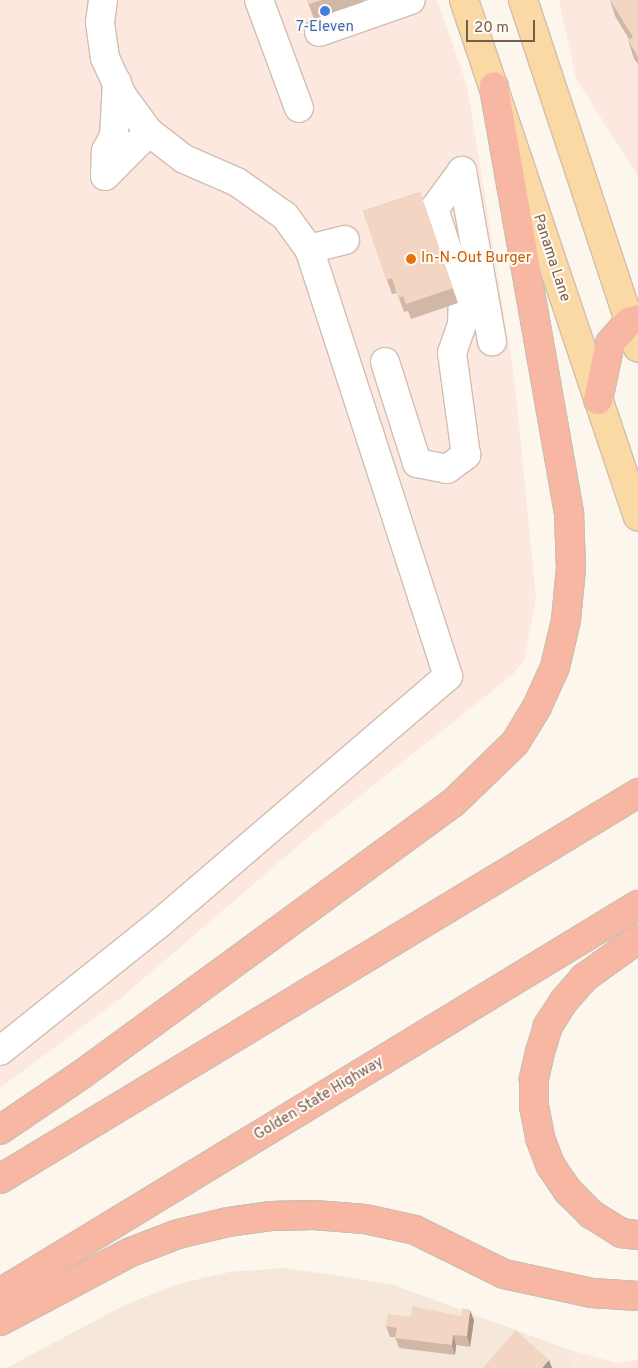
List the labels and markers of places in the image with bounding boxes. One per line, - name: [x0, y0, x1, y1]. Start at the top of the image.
- marker: 7-Eleven: [319, 5, 331, 17]
- place label: 7-Eleven: [296, 19, 354, 37]
- place label: In-N-Out Burger: [421, 250, 532, 268]
- marker: In-N-Out Burger: [405, 253, 417, 265]

